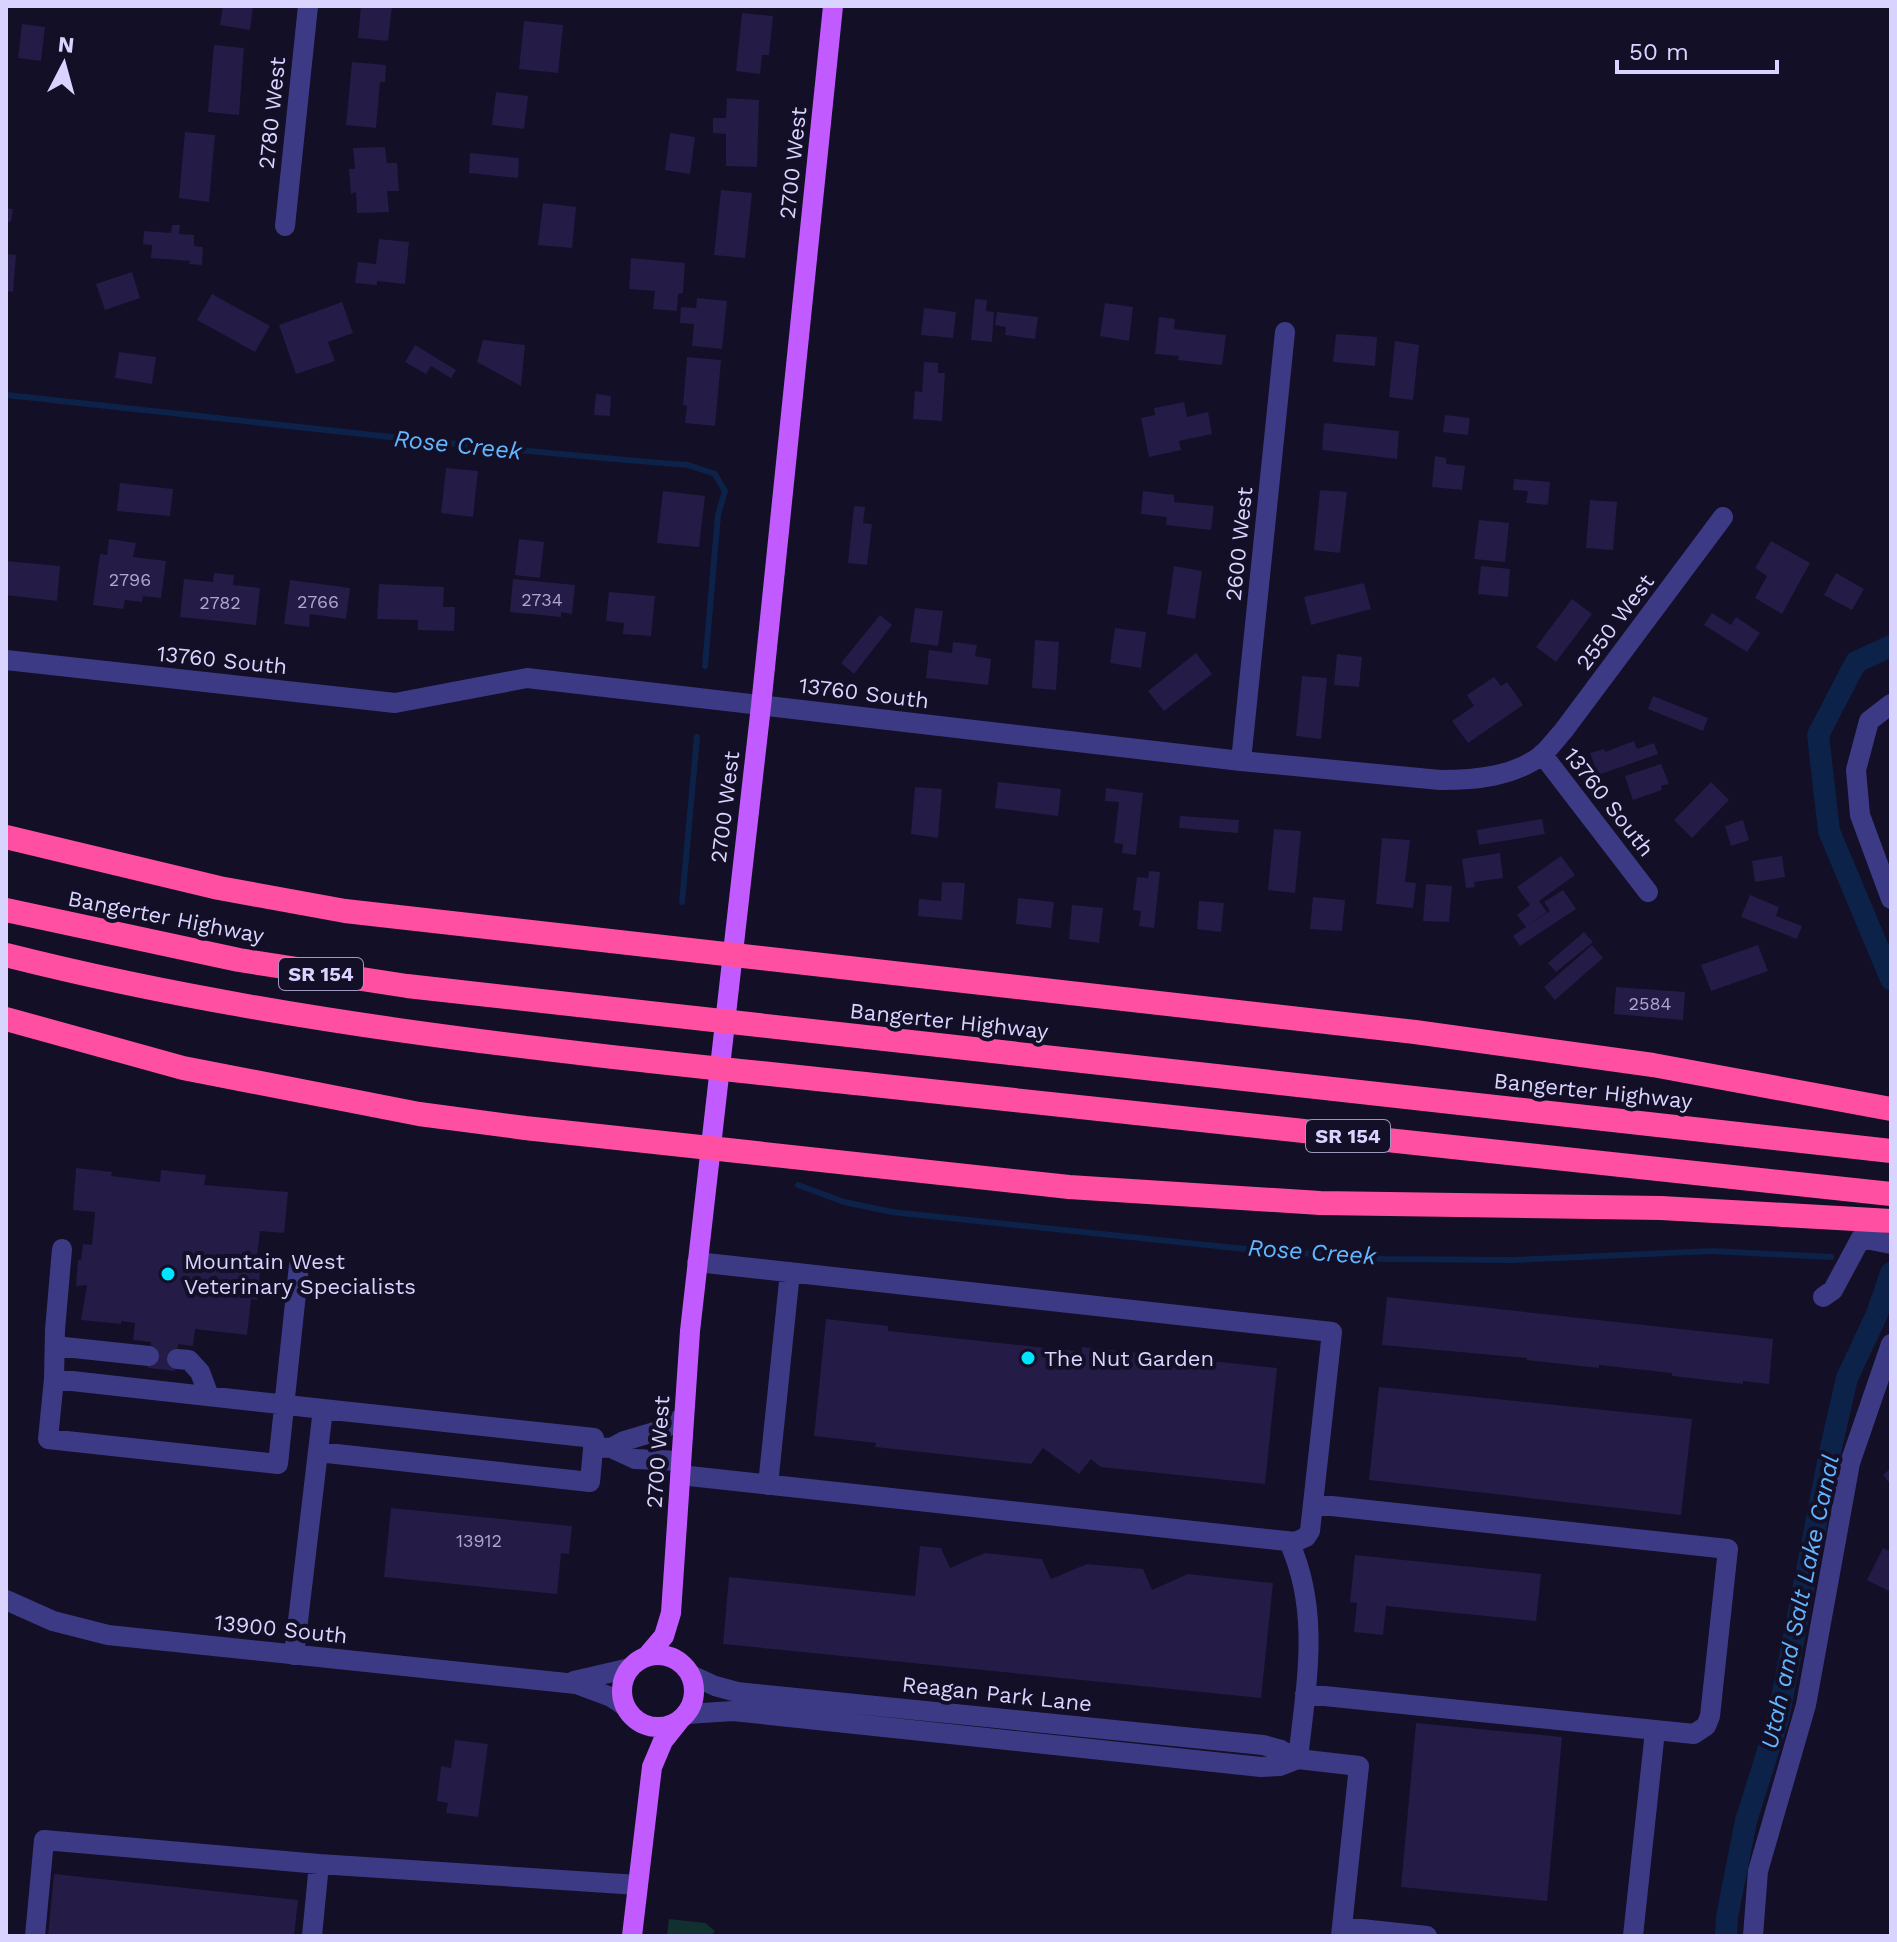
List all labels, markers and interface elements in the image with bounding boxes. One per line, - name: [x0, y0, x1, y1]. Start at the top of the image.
- north arrow: [24, 24, 104, 104]
- scale bar: [1617, 24, 1777, 74]
- text: N: [57, 31, 75, 58]
- text: 50 m: [1629, 38, 1689, 66]
- street label: 2780 West: [254, 56, 290, 170]
- street label: 2700 West: [775, 106, 811, 220]
- water label: Rose Creek: [393, 424, 524, 466]
- street label: 2600 West: [1221, 486, 1257, 602]
- house number: 2796: [109, 569, 151, 590]
- street label: 2550 West: [1571, 569, 1659, 675]
- house number: 2734: [521, 589, 563, 610]
- house number: 2766: [297, 591, 339, 612]
- house number: 2782: [199, 592, 241, 613]
- street label: 13760 South: [156, 641, 288, 679]
- street label: 13760 South: [798, 673, 930, 713]
- street label: 13760 South: [1559, 743, 1659, 861]
- street label: 2700 West: [706, 750, 744, 864]
- street label: Bangerter Highway: [66, 886, 267, 948]
- road number: SR 154: [279, 958, 363, 990]
- house number: 2584: [1628, 993, 1672, 1014]
- street label: Bangerter Highway: [848, 998, 1050, 1044]
- street label: Bangerter Highway: [1492, 1068, 1694, 1114]
- road number: SR 154: [1306, 1120, 1390, 1152]
- water label: Rose Creek: [1247, 1234, 1378, 1271]
- place label: Mountain West Veterinary Specialists: [184, 1249, 416, 1299]
- marker: Mountain West Veterinary Specialists: [159, 1265, 177, 1283]
- place label: The Nut Garden: [1044, 1346, 1214, 1371]
- marker: The Nut Garden: [1019, 1349, 1037, 1367]
- street label: 2700 West: [642, 1395, 674, 1509]
- water label: Utah and Salt Lake Canal: [1755, 1452, 1845, 1752]
- house number: 13912: [456, 1530, 502, 1551]
- street label: 13900 South: [213, 1610, 349, 1648]
- street label: Reagan Park Lane: [901, 1672, 1093, 1716]

